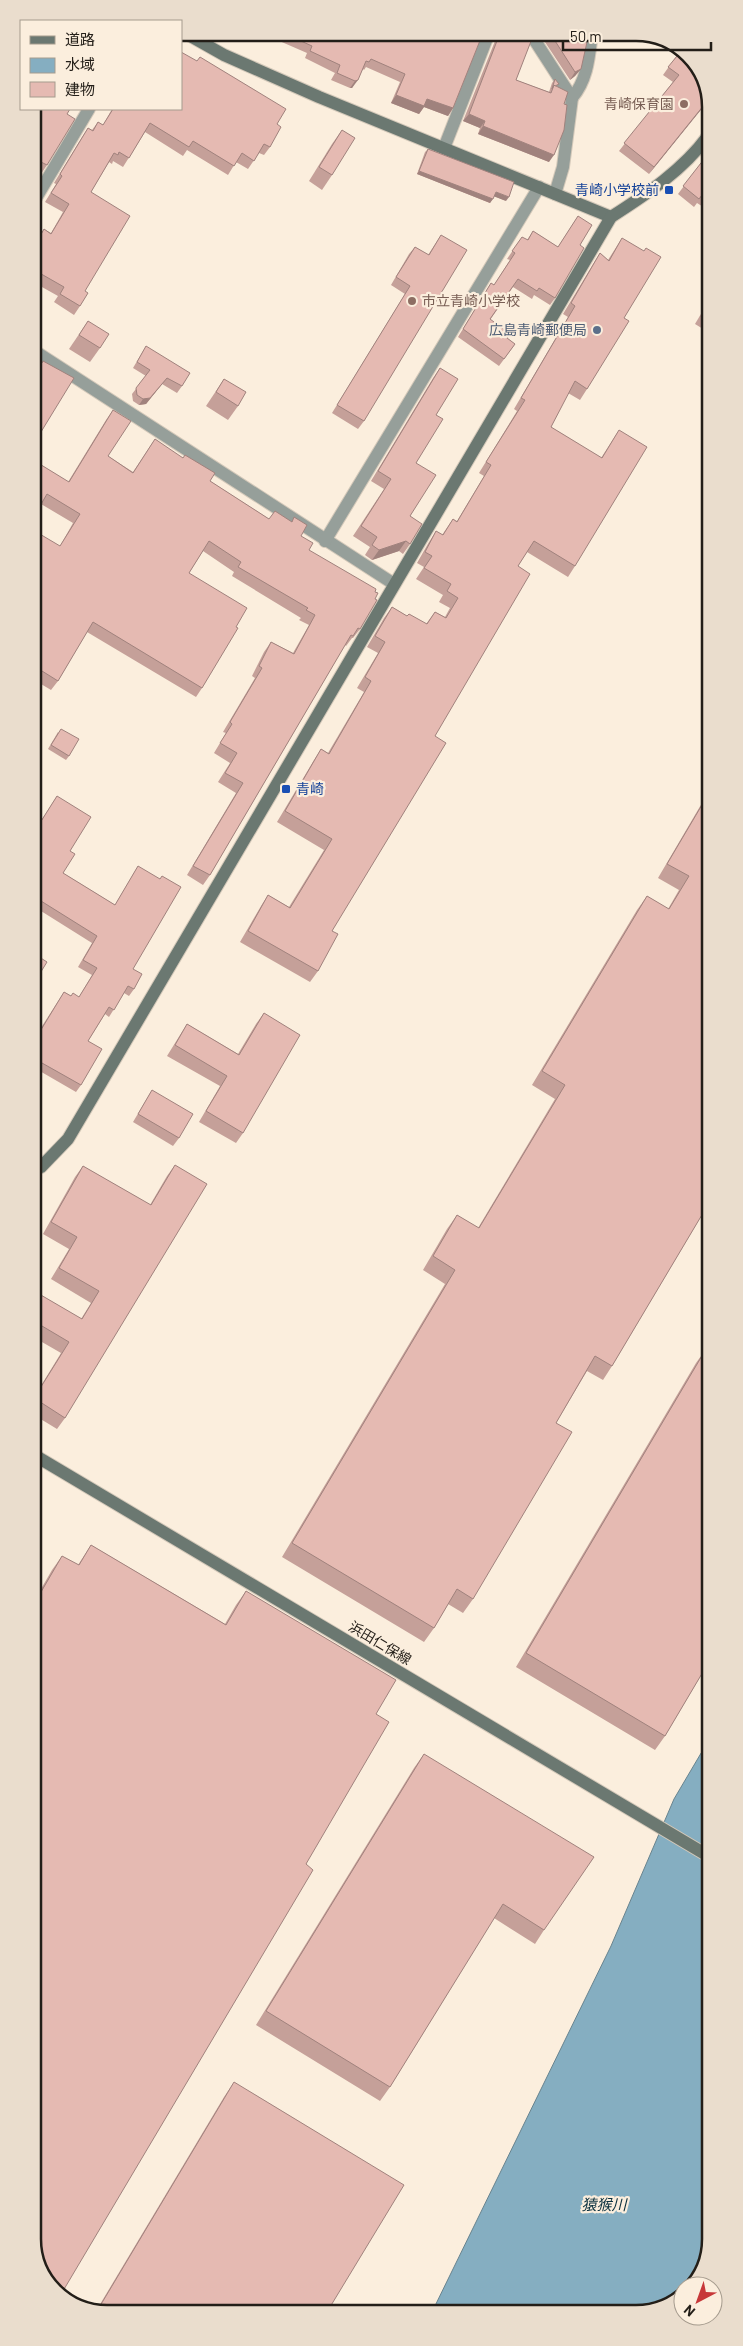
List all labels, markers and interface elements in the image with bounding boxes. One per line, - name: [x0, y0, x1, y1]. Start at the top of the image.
- legend: [20, 20, 182, 110]
- scale bar: [563, 20, 710, 52]
- text: 50 m: [570, 27, 602, 45]
- text: 道路: [65, 30, 95, 48]
- text: 水域: [65, 55, 95, 73]
- text: 建物: [65, 80, 95, 98]
- place label: 青崎保育園: [604, 95, 674, 112]
- marker: 青崎保育園: [678, 98, 690, 110]
- place label: 青崎小学校前: [575, 181, 659, 198]
- marker: 青崎小学校前: [663, 184, 675, 196]
- place label: 市立青崎小学校: [422, 292, 520, 309]
- marker: 市立青崎小学校: [406, 295, 418, 307]
- place label: 広島青崎郵便局: [489, 321, 587, 338]
- marker: 広島青崎郵便局: [591, 324, 603, 336]
- place label: 青崎: [296, 780, 324, 797]
- marker: 青崎: [280, 783, 292, 795]
- street label: 浜田仁保線: [346, 1617, 415, 1668]
- water label: 猿猴川: [581, 2195, 628, 2213]
- north arrow: [673, 2276, 723, 2326]
- text: N: [680, 2302, 698, 2321]

